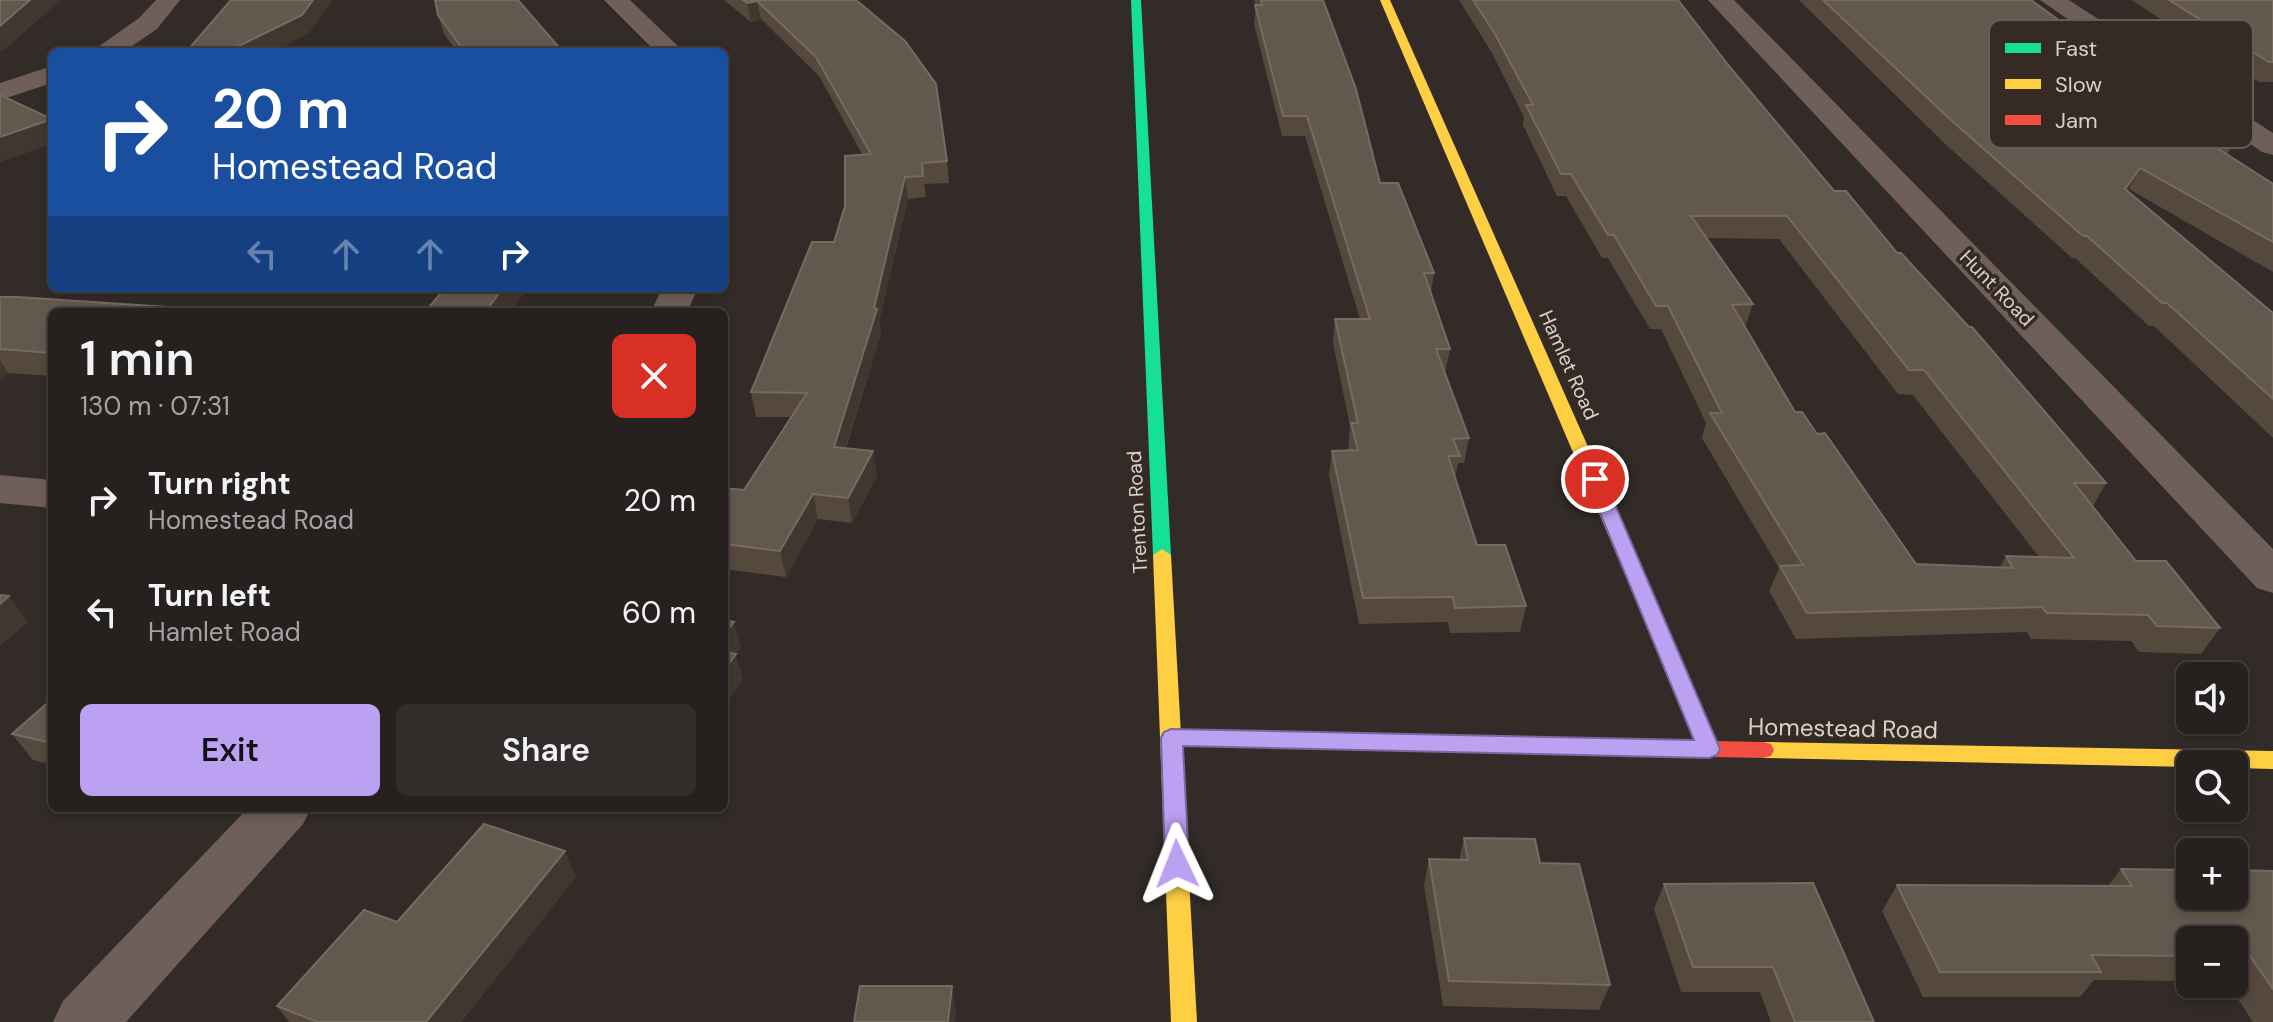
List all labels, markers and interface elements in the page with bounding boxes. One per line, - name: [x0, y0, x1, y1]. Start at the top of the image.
- legend: [1989, 20, 2253, 148]
- text: Fast: [2055, 34, 2097, 63]
- text: Slow: [2055, 70, 2102, 99]
- text: 20 m: [212, 72, 349, 145]
- icon: right: [80, 80, 184, 184]
- text: Jam: [2055, 106, 2098, 135]
- text: Homestead Road: [212, 143, 497, 190]
- icon: left: [240, 232, 284, 276]
- icon: ahead: [324, 232, 368, 276]
- icon: ahead: [408, 232, 452, 276]
- icon: right: [492, 232, 536, 276]
- street label: Hunt Road: [1954, 244, 2040, 332]
- street label: Hamlet Road: [1533, 306, 1605, 424]
- text: 1 min: [80, 327, 195, 390]
- button: close: [612, 334, 696, 418]
- text: 130 m · 07:31: [80, 389, 230, 423]
- pin: [1561, 445, 1629, 513]
- street label: Trenton Road: [1121, 450, 1153, 574]
- icon: arrive: [1573, 457, 1617, 501]
- text: Turn right: [148, 464, 291, 503]
- icon: right: [80, 478, 124, 522]
- text: 20 m: [624, 481, 696, 520]
- text: Homestead Road: [148, 503, 354, 537]
- text: Turn left: [148, 576, 271, 615]
- icon: left: [80, 590, 124, 634]
- text: 60 m: [622, 593, 696, 632]
- text: Hamlet Road: [148, 615, 301, 649]
- map controls: [2176, 662, 2248, 998]
- button: sound: [2176, 662, 2248, 734]
- button: Exit: [80, 704, 380, 796]
- button: Share: [396, 704, 696, 796]
- street label: Homestead Road: [1748, 711, 1938, 745]
- button: search: [2176, 750, 2248, 822]
- position arrow: [1135, 822, 1219, 906]
- button: +: [2176, 838, 2248, 910]
- button: −: [2176, 926, 2248, 998]

